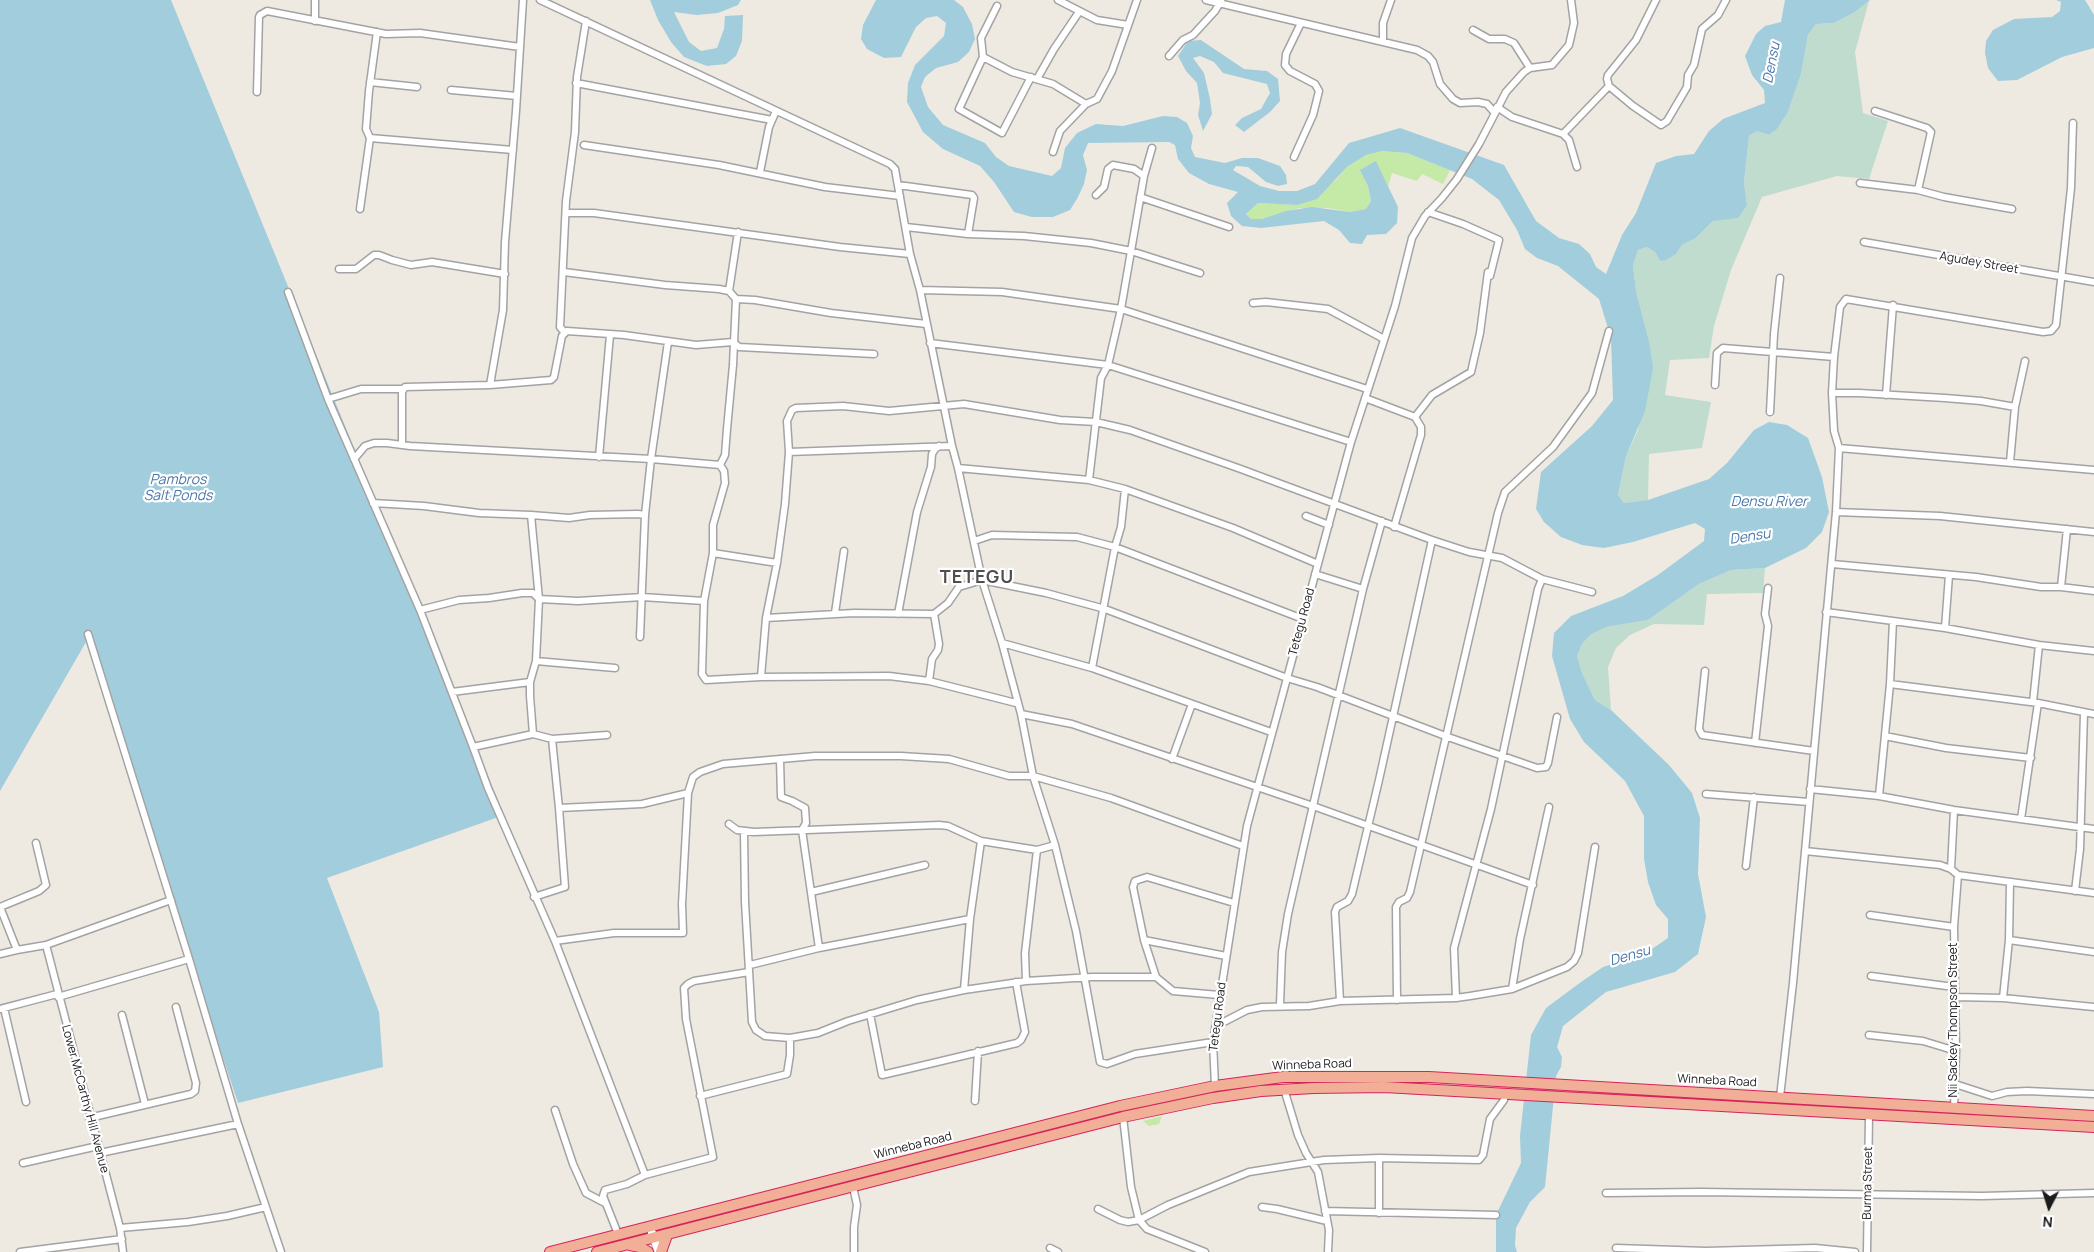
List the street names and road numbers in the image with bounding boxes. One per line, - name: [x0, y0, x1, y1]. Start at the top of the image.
- street label: Agudey Street: [1938, 249, 2020, 277]
- street label: Tetegu Road: [1286, 586, 1318, 658]
- street label: Nii Sackey Thompson Street: [1947, 942, 1961, 1098]
- street label: Tetegu Road: [1207, 981, 1229, 1053]
- street label: Lower McCarthy Hill Avenue: [58, 1023, 112, 1175]
- street label: Winneba Road: [1272, 1056, 1352, 1074]
- street label: Winneba Road: [1677, 1072, 1757, 1090]
- street label: Winneba Road: [873, 1129, 953, 1163]
- street label: Burma Street: [1860, 1146, 1876, 1220]

